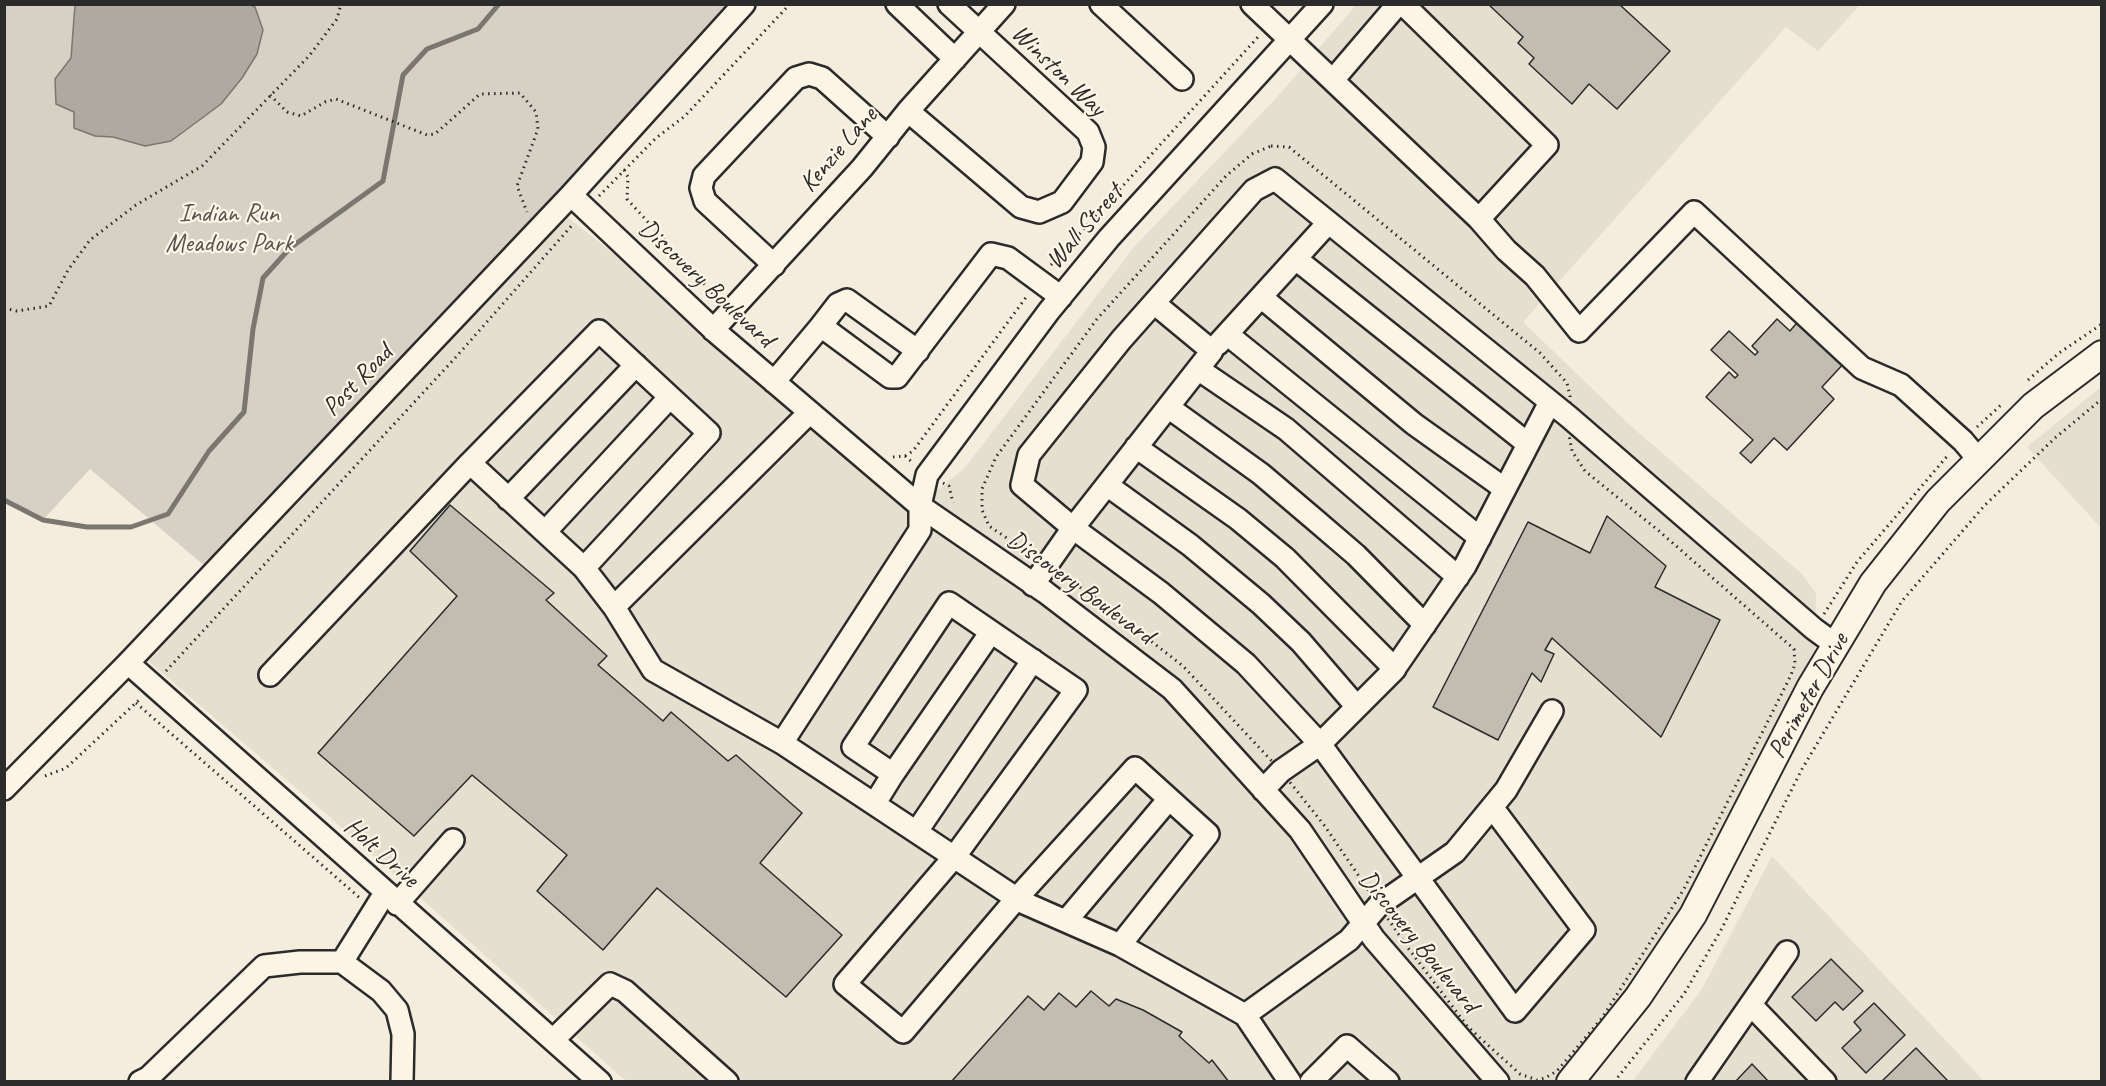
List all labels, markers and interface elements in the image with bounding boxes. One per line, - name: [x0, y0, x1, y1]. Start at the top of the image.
- street label: Winston Way: [1004, 18, 1112, 124]
- street label: Kenzie Lane: [794, 101, 884, 199]
- street label: Wall Street: [1040, 178, 1130, 276]
- park label: Indian Run Meadows Park: [166, 198, 292, 260]
- street label: Discovery Boulevard: [632, 213, 780, 355]
- street label: Post Road: [316, 339, 400, 423]
- street label: Discovery Boulevard: [1001, 524, 1159, 652]
- street label: Perimeter Drive: [1762, 628, 1856, 764]
- street label: Holt Drive: [337, 811, 425, 895]
- street label: Discovery Boulevard: [1351, 865, 1485, 1019]

